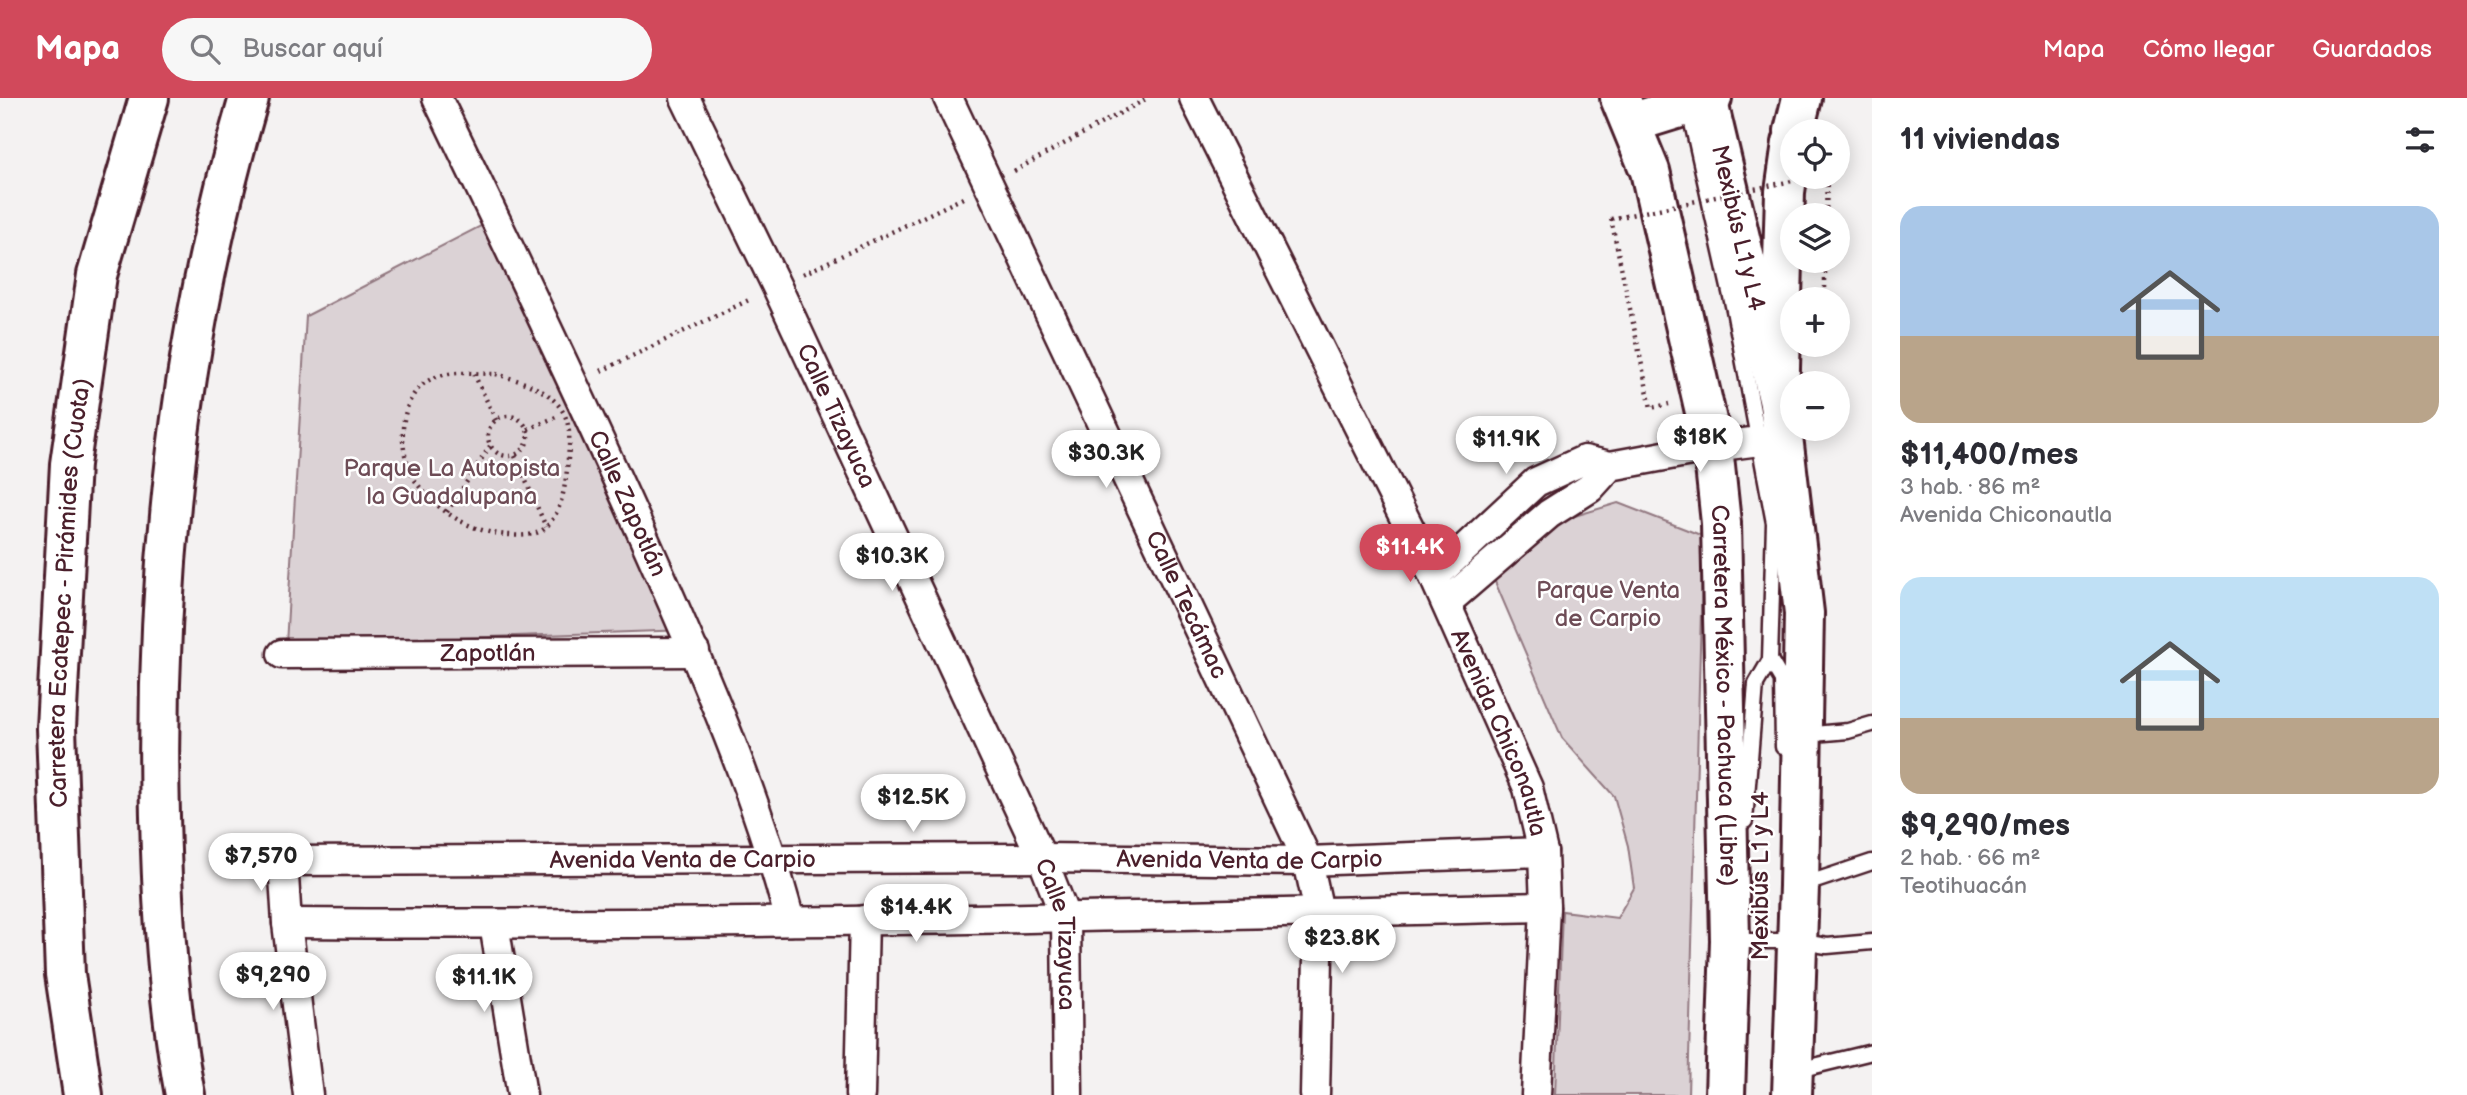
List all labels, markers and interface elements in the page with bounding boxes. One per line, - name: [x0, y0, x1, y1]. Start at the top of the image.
- search box: [162, 18, 652, 81]
- text: Mapa: [35, 29, 120, 69]
- icon: search: [186, 30, 224, 68]
- text: Buscar aquí: [242, 34, 383, 65]
- text: Mapa: [2043, 35, 2105, 64]
- text: Cómo llegar: [2143, 35, 2274, 64]
- text: Guardados: [2312, 35, 2432, 64]
- map controls: [1780, 119, 1850, 441]
- button: locate: [1780, 119, 1850, 189]
- icon: filters: [2401, 121, 2439, 159]
- text: 11 viviendas: [1900, 122, 2060, 158]
- street label: Mexibús L1 y L4: [1705, 142, 1771, 314]
- button: layers: [1780, 203, 1850, 273]
- icon: home: [2107, 252, 2233, 378]
- button: +: [1780, 287, 1850, 357]
- street label: Calle Tizayuca: [791, 339, 883, 492]
- button: −: [1780, 371, 1850, 441]
- street label: Carretera Ecatepec - Pirámides (Cuota): [41, 376, 97, 808]
- pin: $18K: [1659, 414, 1741, 474]
- pin: $11.9K: [1449, 416, 1563, 476]
- text: $18K: [1673, 423, 1727, 451]
- text: $11.9K: [1472, 425, 1540, 453]
- street label: Calle Zapotlán: [582, 426, 674, 581]
- pin: $30.3K: [1049, 430, 1163, 490]
- text: $11,400/mes: [1900, 437, 2078, 473]
- text: $30.3K: [1067, 439, 1145, 467]
- park label: Parque La Autopista la Guadalupana: [344, 454, 560, 511]
- text: 3 hab. · 86 m²: [1900, 473, 2040, 501]
- text: Avenida Chiconautla: [1900, 501, 2112, 529]
- street label: Carretera México - Pachuca (Libre): [1705, 503, 1743, 887]
- pin: $11.4K: [1353, 524, 1467, 584]
- street label: Calle Tecámac: [1140, 526, 1234, 683]
- pin: $10.3K: [835, 533, 949, 593]
- text: $11.4K: [1376, 533, 1444, 561]
- text: $10.3K: [855, 542, 929, 570]
- park label: Parque Venta de Carpio: [1536, 576, 1680, 633]
- icon: home: [2107, 623, 2233, 749]
- street label: Avenida Chiconautla: [1445, 624, 1553, 839]
- street label: Zapotlán: [439, 638, 536, 668]
- pin: $12.5K: [856, 774, 970, 834]
- text: $12.5K: [877, 783, 949, 811]
- street label: Mexibús L1 y L4: [1746, 791, 1775, 961]
- text: $9,290/mes: [1900, 808, 2070, 844]
- pin: $7,570: [204, 834, 318, 893]
- text: $7,570: [224, 842, 298, 870]
- street label: Avenida Venta de Carpio: [549, 844, 816, 874]
- street label: Avenida Venta de Carpio: [1116, 844, 1383, 876]
- text: 2 hab. · 66 m²: [1900, 844, 2040, 872]
- street label: Calle Tizayuca: [1029, 854, 1082, 1011]
- text: Teotihuacán: [1900, 872, 2027, 900]
- pin: $14.4K: [859, 884, 973, 944]
- text: $14.4K: [880, 893, 952, 921]
- pin: $23.8K: [1285, 916, 1399, 975]
- text: $23.8K: [1304, 924, 1380, 952]
- pin: $9,290: [216, 953, 330, 1012]
- pin: $11.1K: [427, 954, 541, 1014]
- text: $9,290: [235, 961, 311, 989]
- text: $11.1K: [452, 963, 516, 991]

